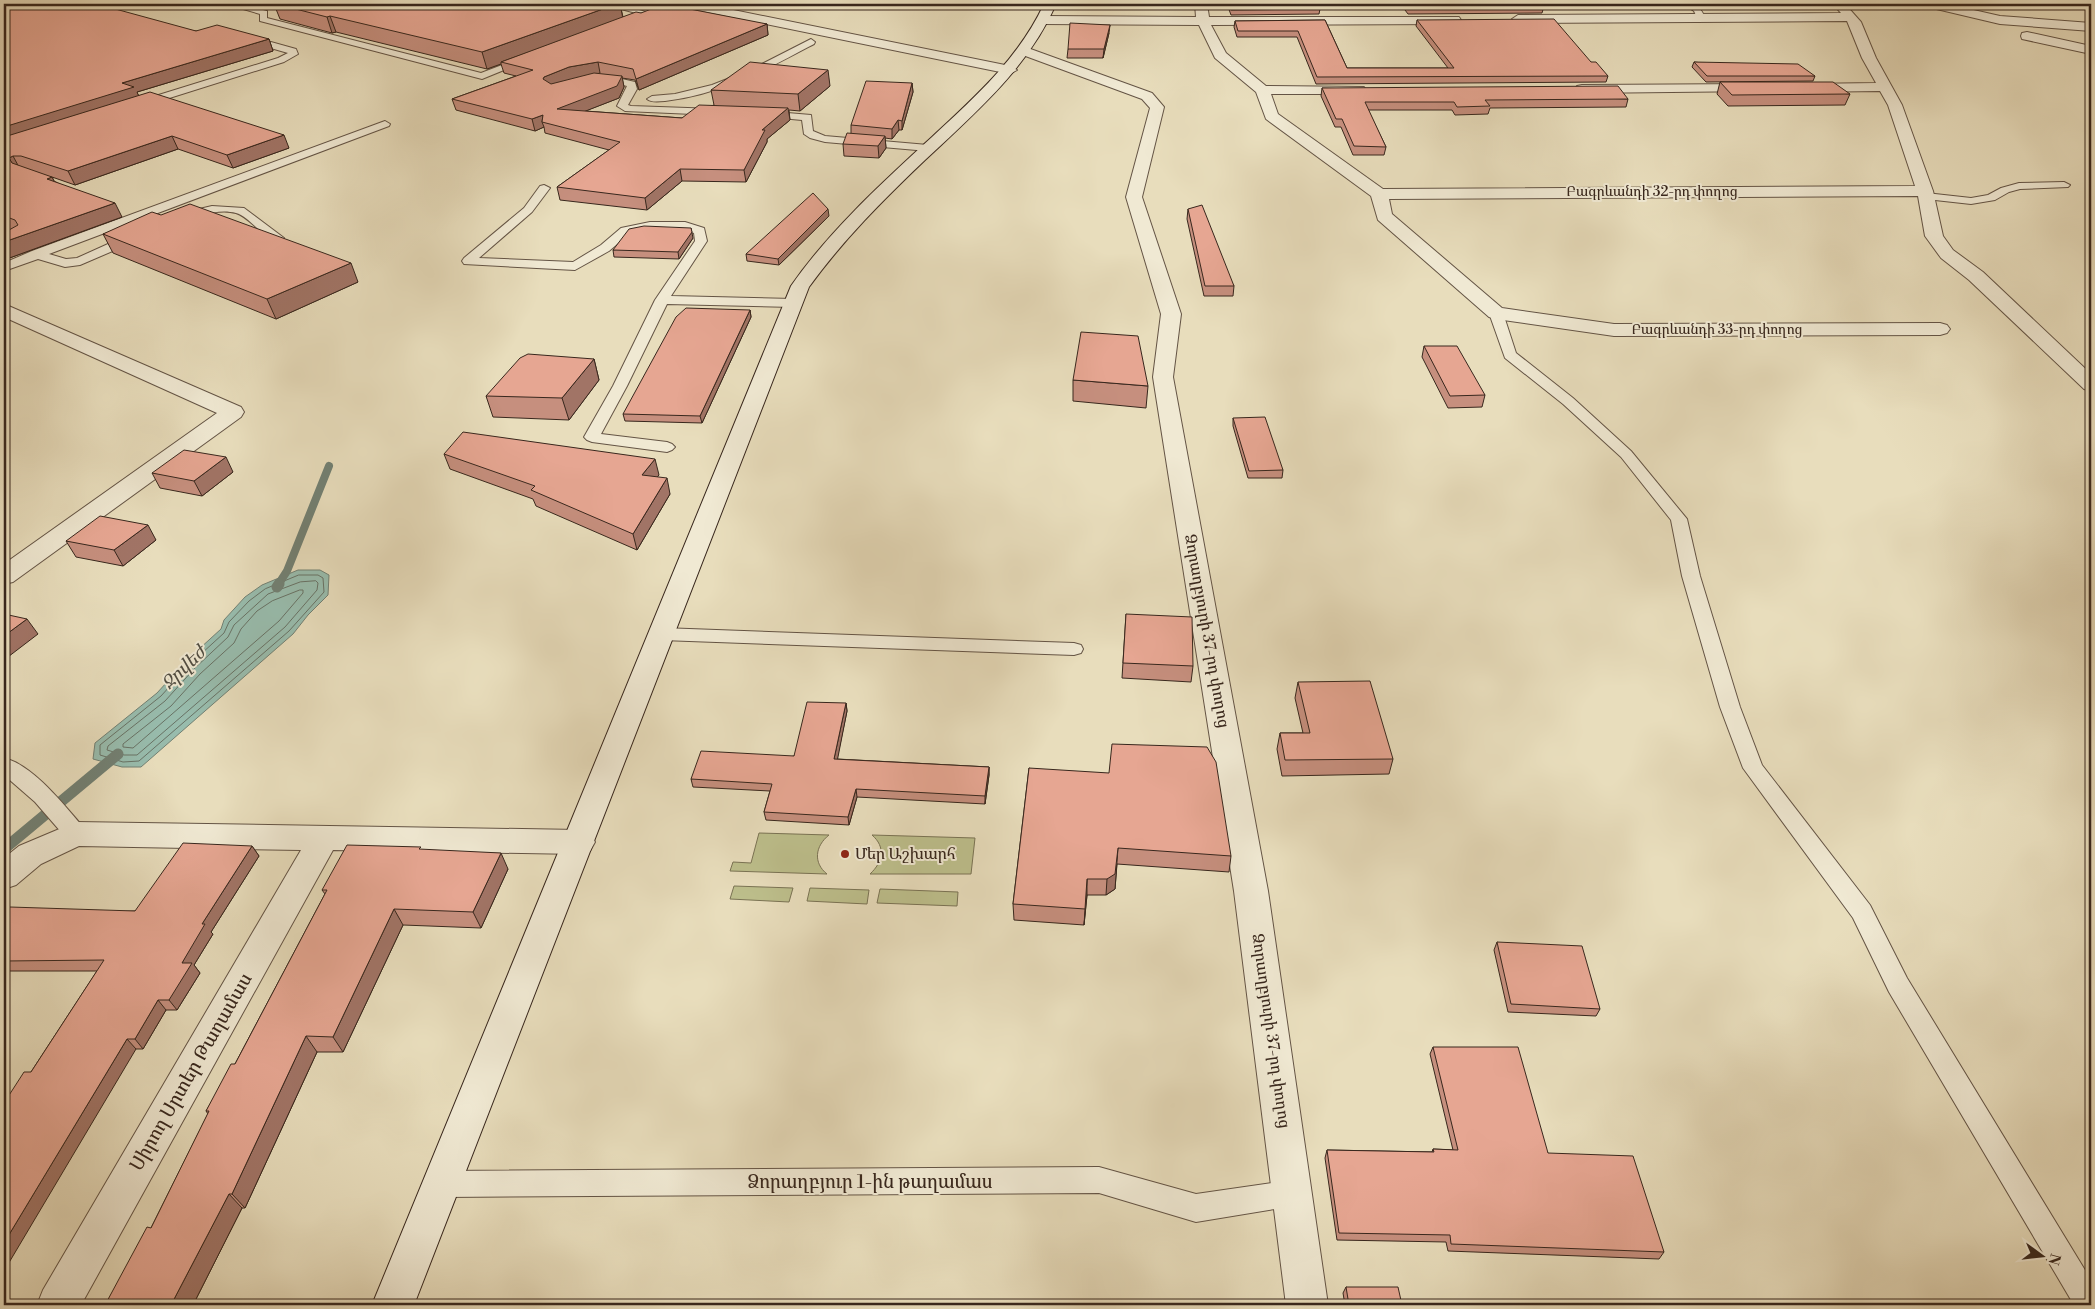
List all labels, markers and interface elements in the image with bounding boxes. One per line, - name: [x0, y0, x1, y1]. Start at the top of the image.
- street label: Բագրևանդի 32-րդ փողոց: [1566, 183, 1738, 201]
- street label: Բագրևանդի 33-րդ փողոց: [1631, 321, 1803, 339]
- street label: Ձորաղբյուրի 37-րդ փողոց: [1180, 533, 1234, 729]
- water label: Ջրվեժ: [157, 639, 213, 695]
- place label: Մեր Աշխարհ: [855, 844, 956, 864]
- marker: Մեր Աշխարհ: [839, 848, 851, 860]
- street label: Ձորաղբյուրի 37-րդ փողոց: [1247, 932, 1295, 1130]
- street label: Սիրող Սրտեր Թաղամաս: [124, 968, 258, 1175]
- street label: Ձորաղբյուր 1-ին թաղամաս: [747, 1170, 993, 1194]
- north arrow: [2018, 1232, 2068, 1282]
- text: N: [2043, 1251, 2064, 1267]

